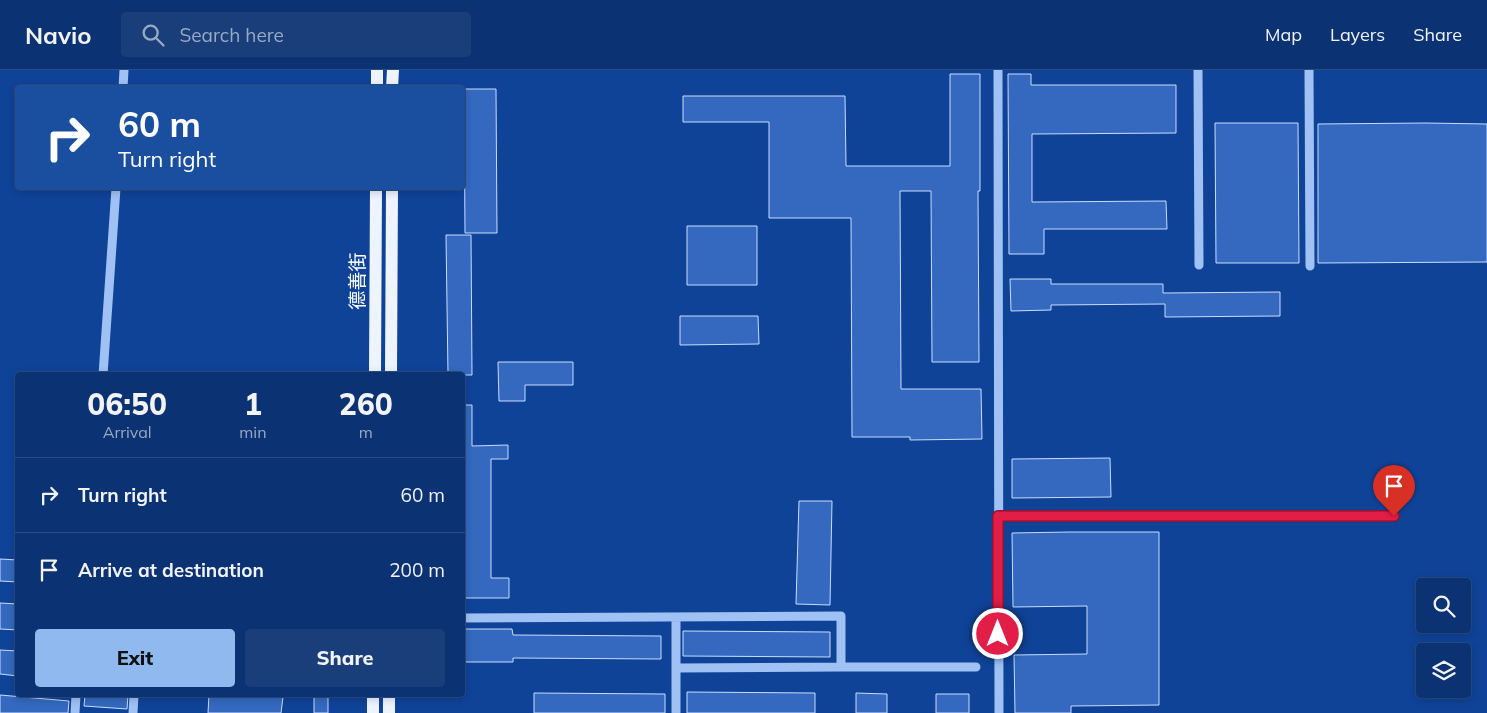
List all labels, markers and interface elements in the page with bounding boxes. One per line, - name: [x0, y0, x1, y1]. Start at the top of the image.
- search box: [121, 12, 471, 57]
- text: Navio: [25, 20, 91, 50]
- icon: search: [139, 21, 167, 49]
- text: Search here: [179, 23, 284, 47]
- text: Map: [1265, 23, 1302, 46]
- text: Layers: [1330, 23, 1385, 46]
- text: Share: [1413, 23, 1462, 46]
- text: 60 m: [118, 102, 201, 146]
- icon: right: [35, 105, 100, 170]
- text: Turn right: [118, 145, 216, 173]
- street label: 德善街: [345, 252, 369, 310]
- text: 06:50: [87, 385, 167, 423]
- text: 1: [244, 385, 262, 423]
- text: 260: [339, 385, 393, 423]
- text: Arrival: [103, 422, 152, 442]
- text: min: [239, 422, 267, 442]
- text: m: [359, 422, 373, 442]
- pin: [1373, 465, 1415, 516]
- icon: arrive: [1380, 472, 1408, 500]
- icon: right: [35, 481, 63, 509]
- text: Turn right: [78, 483, 167, 507]
- text: 60 m: [401, 483, 445, 507]
- icon: arrive: [35, 556, 63, 584]
- text: Arrive at destination: [78, 558, 264, 582]
- text: 200 m: [389, 558, 445, 582]
- map controls: [1416, 578, 1471, 698]
- button: search: [1416, 578, 1471, 633]
- position arrow: [971, 607, 1023, 659]
- button: Exit: [35, 629, 235, 687]
- button: Share: [245, 629, 445, 687]
- button: layers: [1416, 643, 1471, 698]

